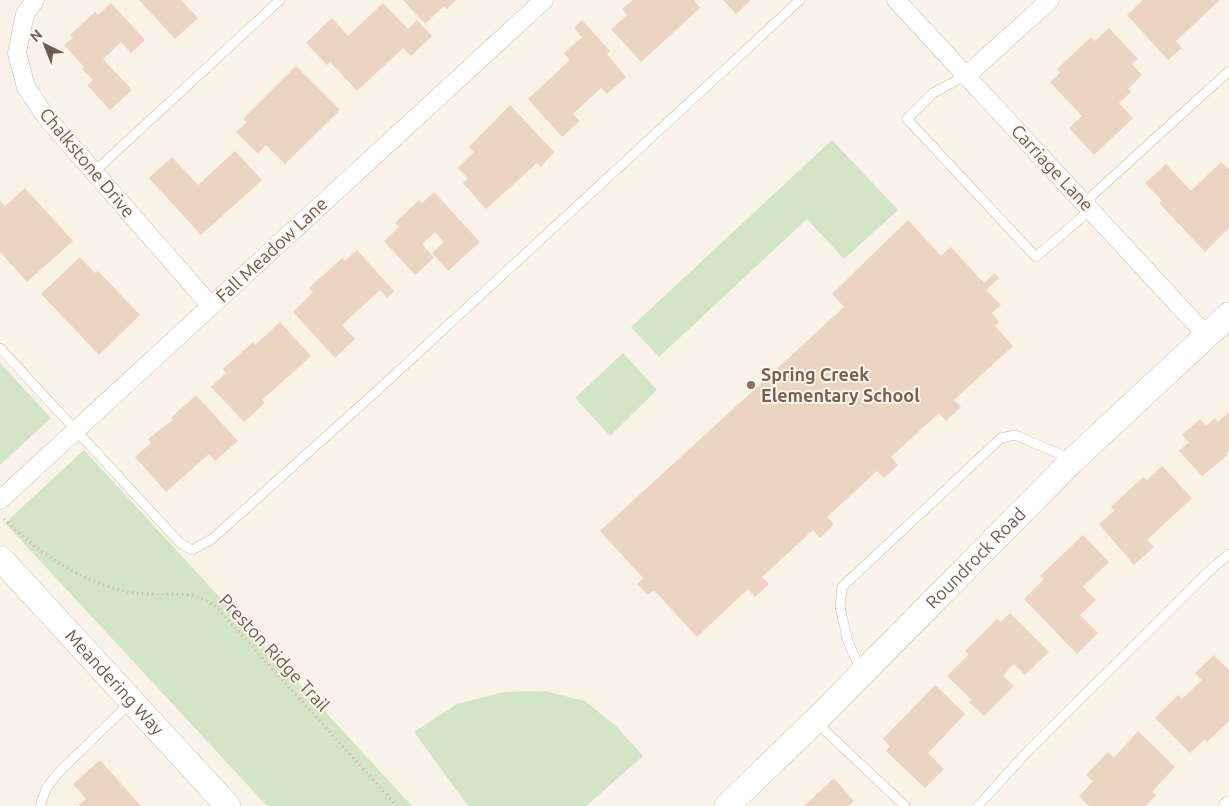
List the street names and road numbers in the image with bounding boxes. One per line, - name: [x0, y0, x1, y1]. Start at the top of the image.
- street label: Chalkstone Drive: [36, 104, 139, 221]
- street label: Carriage Lane: [1008, 120, 1098, 215]
- street label: Fall Meadow Lane: [212, 193, 331, 306]
- street label: Roundrock Road: [921, 503, 1029, 612]
- street label: Preston Ridge Trail: [215, 590, 334, 715]
- street label: Meandering Way: [62, 625, 169, 739]

